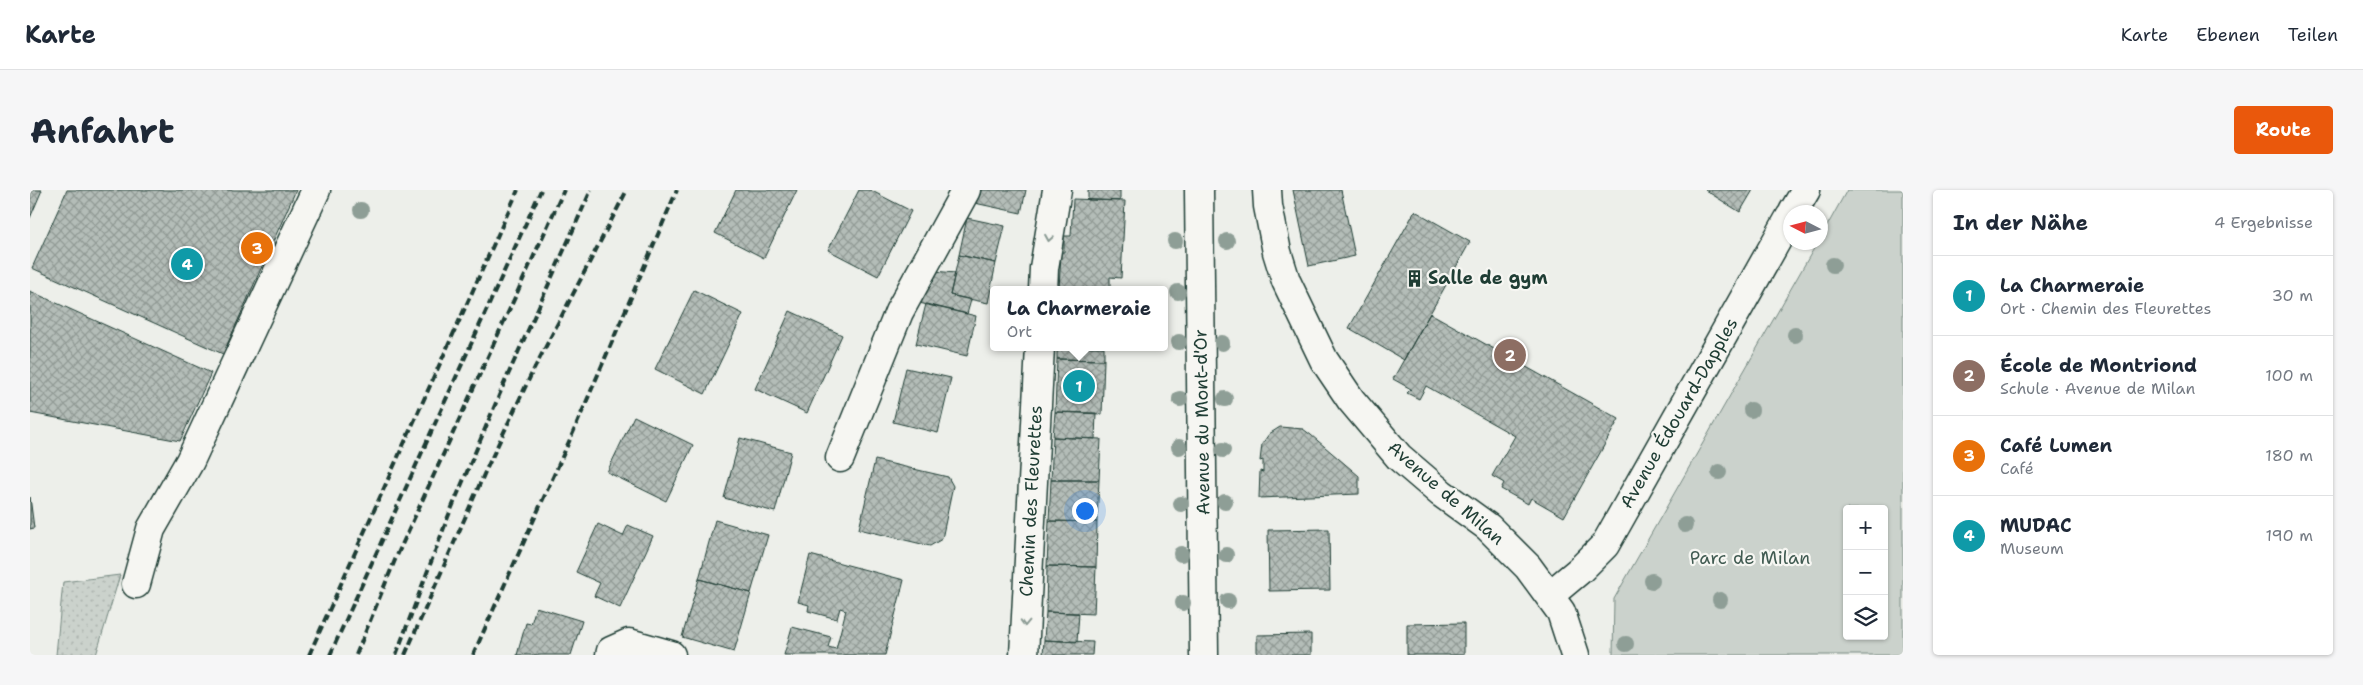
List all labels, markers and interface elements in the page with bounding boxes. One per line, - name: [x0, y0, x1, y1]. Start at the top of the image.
- text: Karte: [25, 19, 96, 51]
- text: Karte: [2121, 23, 2168, 47]
- text: Ebenen: [2196, 23, 2260, 47]
- text: Teilen: [2288, 23, 2338, 47]
- button: Route: [2234, 106, 2333, 154]
- text: Anfahrt: [30, 107, 174, 154]
- north arrow: [1783, 205, 1828, 250]
- text: In der Nähe: [1953, 209, 2088, 237]
- text: 4 Ergebnisse: [2214, 212, 2313, 233]
- pin: 3: [241, 229, 273, 267]
- one-way arrow: [1045, 234, 1055, 242]
- pin: 4: [171, 245, 203, 283]
- place label: Salle de gym: [1428, 266, 1548, 290]
- building icon: Salle de gym: [1404, 268, 1424, 288]
- text: La Charmeraie: [2000, 273, 2144, 298]
- text: 1: [1965, 285, 1973, 306]
- text: 30 m: [2272, 285, 2313, 306]
- popup: [990, 286, 1168, 351]
- text: La Charmeraie: [1007, 296, 1151, 321]
- text: Ort · Chemin des Fleurettes: [2000, 298, 2211, 319]
- street label: Avenue Édouard-Dapples: [1615, 313, 1743, 513]
- text: Ort: [1007, 321, 1032, 342]
- street label: Avenue du Mont-d'Or: [1188, 329, 1216, 515]
- pin: 2: [1494, 336, 1526, 374]
- text: École de Montriond: [2000, 353, 2197, 378]
- text: 2: [1963, 365, 1975, 386]
- text: 100 m: [2265, 365, 2313, 386]
- pin: 1: [1063, 367, 1095, 405]
- text: Schule · Avenue de Milan: [2000, 378, 2195, 399]
- street label: Chemin des Fleurettes: [1014, 405, 1048, 597]
- text: Café Lumen: [2000, 433, 2112, 458]
- street label: Avenue de Milan: [1383, 436, 1509, 550]
- text: 3: [1963, 445, 1975, 466]
- text: 180 m: [2265, 445, 2313, 466]
- text: Café: [2000, 458, 2034, 479]
- your location: [1072, 498, 1098, 524]
- map controls: [1843, 505, 1888, 640]
- button: +: [1843, 505, 1888, 550]
- text: MUDAC: [2000, 513, 2072, 538]
- text: 4: [1963, 525, 1975, 546]
- text: 190 m: [2266, 525, 2313, 546]
- text: Museum: [2000, 538, 2064, 559]
- park label: Parc de Milan: [1690, 546, 1810, 570]
- button: −: [1843, 550, 1888, 595]
- button: layers: [1843, 595, 1888, 640]
- one-way arrow: [1020, 620, 1030, 627]

